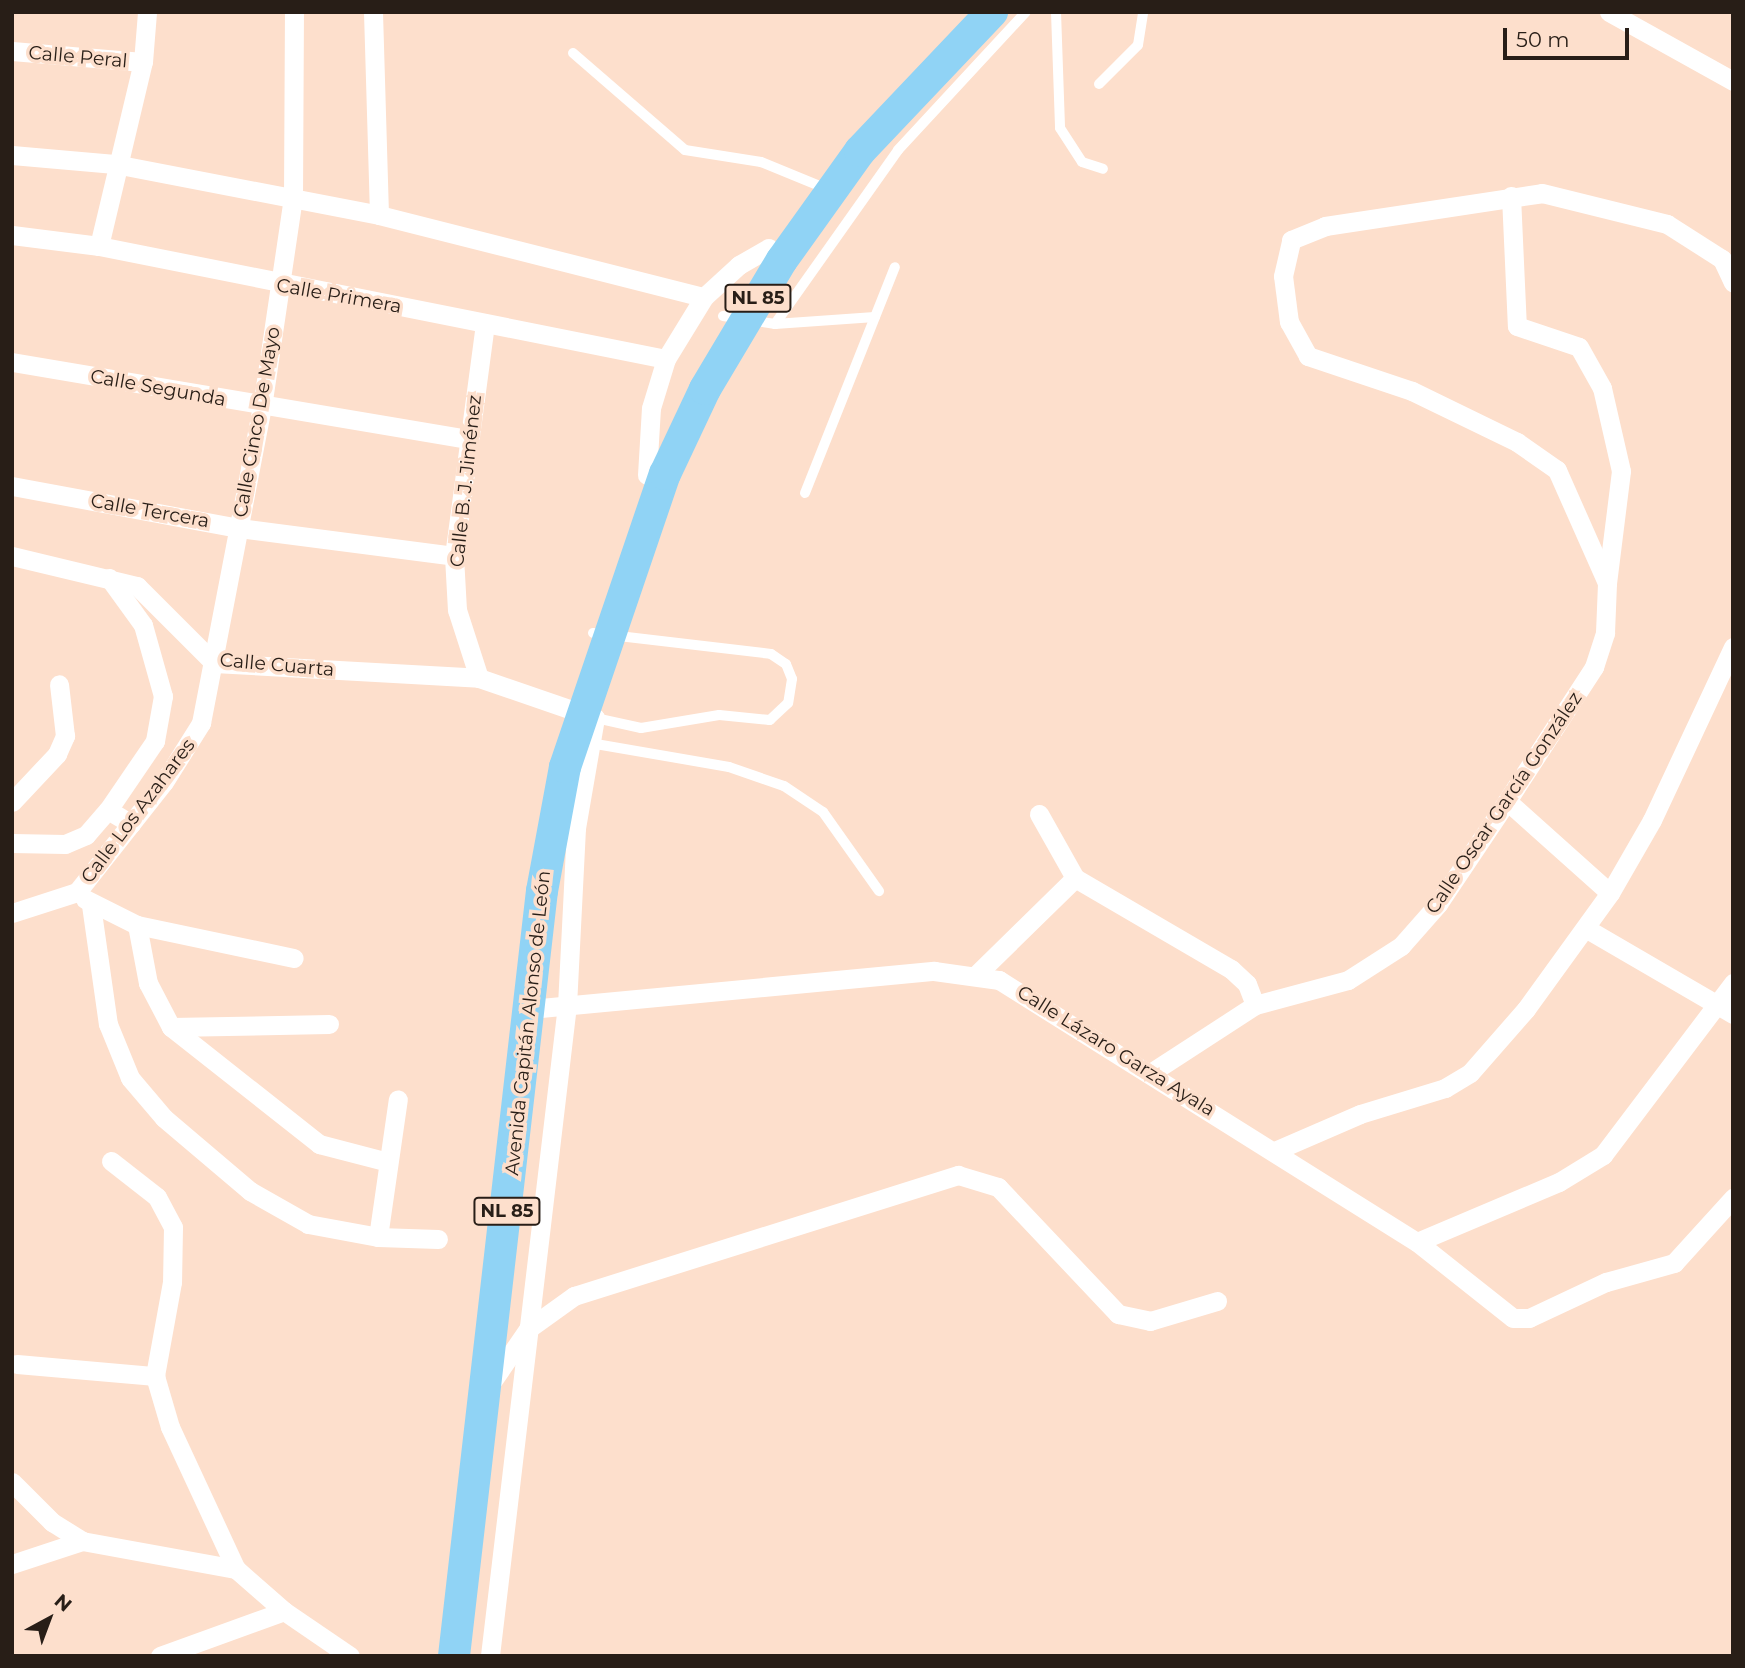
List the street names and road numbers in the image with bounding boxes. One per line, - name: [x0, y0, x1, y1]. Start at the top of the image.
- street label: Calle Peral: [28, 41, 128, 73]
- street label: Calle Primera: [275, 274, 403, 318]
- road number: NL 85: [723, 284, 793, 312]
- street label: Calle Cinco De Mayo: [229, 325, 285, 519]
- street label: Calle Segunda: [89, 365, 227, 411]
- street label: Calle B. J. Jiménez: [446, 394, 486, 568]
- street label: Calle Tercera: [89, 489, 211, 533]
- street label: Calle Cuarta: [219, 649, 335, 681]
- street label: Calle Oscar García González: [1421, 688, 1587, 918]
- street label: Calle Los Azahares: [76, 734, 200, 888]
- street label: Avenida Capitán Alonso de León: [501, 869, 555, 1177]
- street label: Calle Lázaro Garza Ayala: [1013, 981, 1219, 1121]
- road number: NL 85: [472, 1196, 542, 1226]

